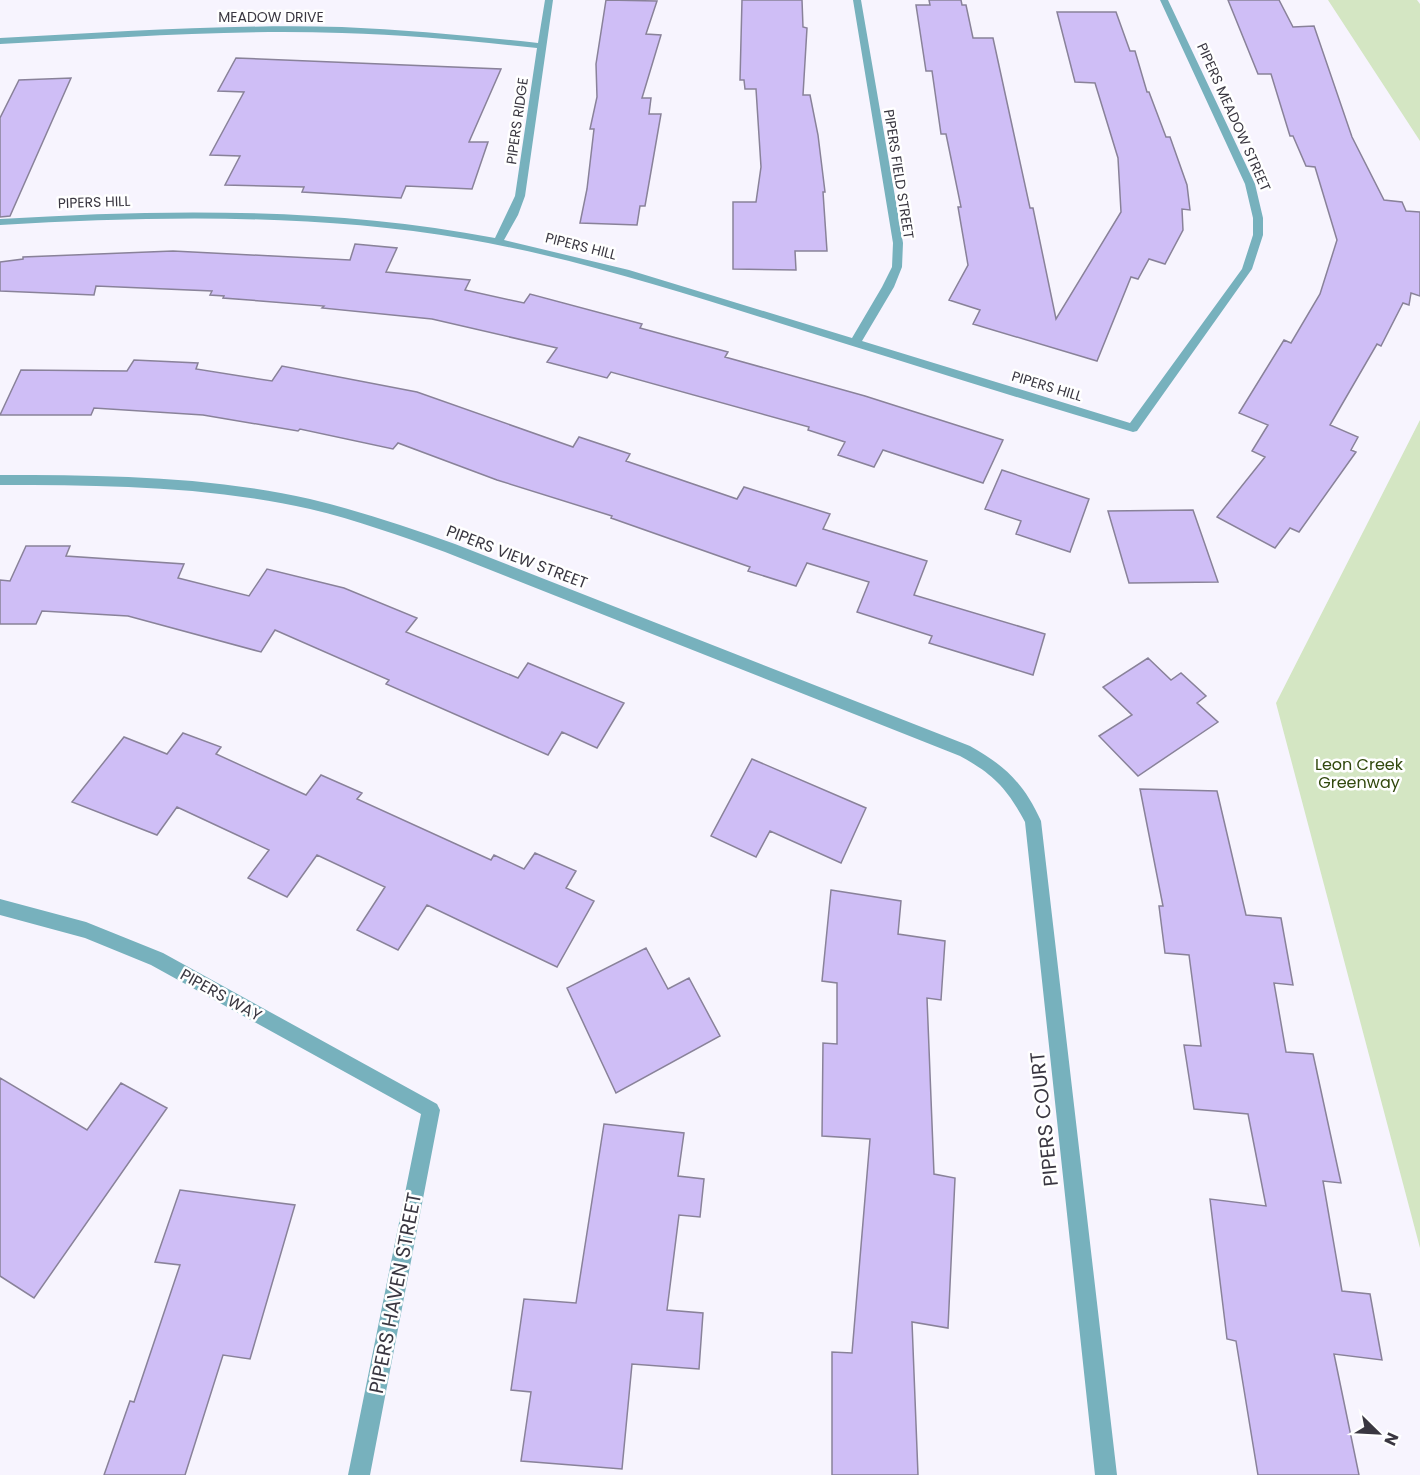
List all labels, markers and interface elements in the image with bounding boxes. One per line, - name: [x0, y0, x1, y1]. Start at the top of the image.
- street label: MEADOW DRIVE: [218, 7, 324, 27]
- street label: PIPERS MEADOW STREET: [1192, 40, 1276, 195]
- street label: PIPERS RIDGE: [501, 76, 533, 166]
- street label: PIPERS FIELD STREET: [879, 108, 919, 241]
- street label: PIPERS HILL: [57, 191, 131, 213]
- street label: PIPERS HILL: [543, 228, 619, 264]
- street label: PIPERS HILL: [1009, 366, 1085, 406]
- street label: PIPERS VIEW STREET: [443, 519, 591, 595]
- park label: Leon Creek Greenway: [1315, 753, 1404, 794]
- street label: PIPERS WAY: [176, 963, 266, 1027]
- street label: PIPERS COURT: [1023, 1050, 1065, 1188]
- street label: PIPERS HAVEN STREET: [362, 1190, 428, 1396]
- north arrow: [1348, 1403, 1408, 1463]
- text: N: [1378, 1429, 1404, 1449]

